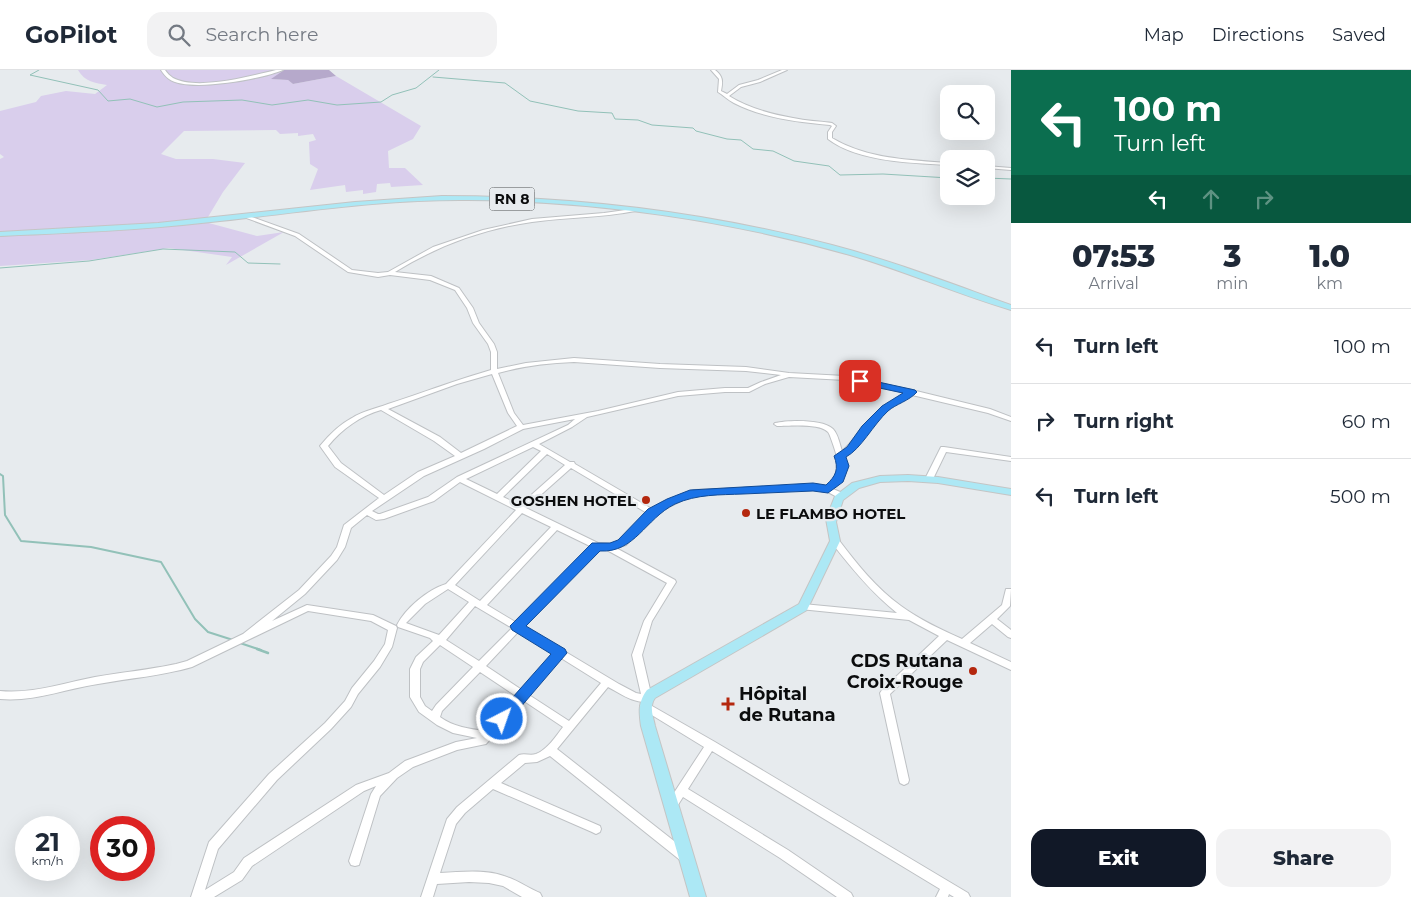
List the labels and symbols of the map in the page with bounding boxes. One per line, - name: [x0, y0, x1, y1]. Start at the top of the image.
- road number: RN 8: [490, 188, 534, 210]
- pin: [839, 360, 881, 402]
- place label: GOSHEN HOTEL: [511, 491, 636, 510]
- marker: GOSHEN HOTEL: [640, 494, 652, 506]
- place label: LE FLAMBO HOTEL: [756, 504, 905, 523]
- marker: LE FLAMBO HOTEL: [740, 507, 752, 519]
- place label: CDS Rutana Croix-Rouge: [847, 650, 963, 693]
- marker: CDS Rutana Croix-Rouge: [967, 665, 979, 677]
- place label: Hôpital de Rutana: [739, 683, 836, 726]
- position arrow: [475, 692, 527, 744]
- marker: Hôpital de Rutana: [721, 697, 735, 711]
- speed limit sign: 30: [90, 816, 155, 881]

